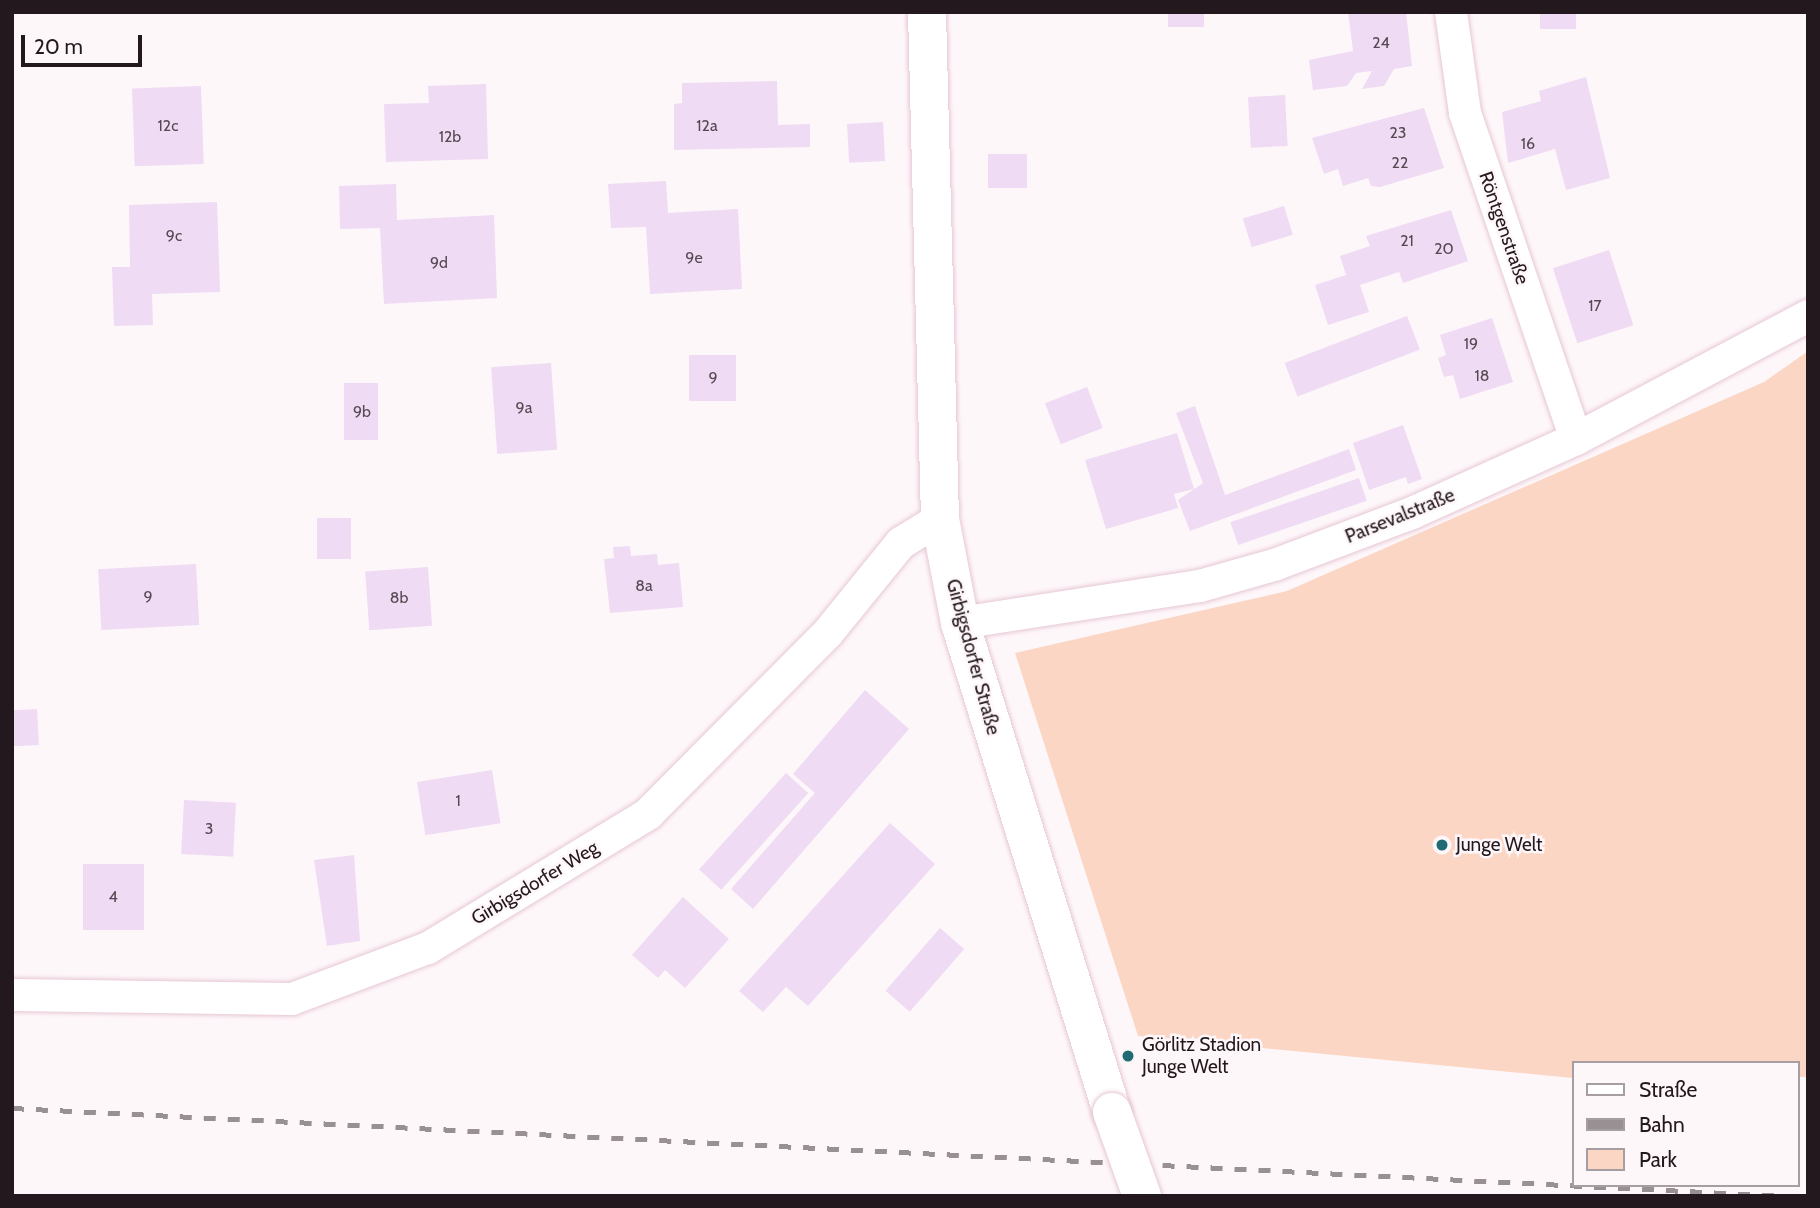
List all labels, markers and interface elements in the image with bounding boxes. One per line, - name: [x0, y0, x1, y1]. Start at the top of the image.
- scale bar: [24, 21, 145, 65]
- house number: 24: [1372, 33, 1390, 53]
- text: 20 m: [34, 34, 83, 59]
- house number: 12c: [158, 116, 178, 136]
- house number: 12a: [696, 116, 718, 136]
- house number: 23: [1389, 123, 1407, 143]
- house number: 12b: [439, 127, 461, 147]
- house number: 16: [1521, 134, 1535, 154]
- house number: 22: [1392, 153, 1408, 173]
- street label: Röntgenstraße: [1474, 168, 1534, 288]
- house number: 9c: [166, 226, 182, 246]
- house number: 21: [1400, 231, 1414, 251]
- house number: 20: [1434, 239, 1454, 259]
- house number: 9e: [685, 248, 703, 268]
- house number: 9d: [430, 253, 448, 273]
- house number: 17: [1588, 296, 1602, 316]
- house number: 19: [1464, 334, 1478, 354]
- house number: 18: [1475, 366, 1489, 386]
- house number: 9: [708, 368, 718, 388]
- house number: 9a: [516, 398, 532, 418]
- house number: 9b: [353, 402, 371, 422]
- street label: Parsevalstraße: [1342, 484, 1458, 548]
- house number: 8a: [635, 576, 653, 596]
- street label: Girbigsdorfer Straße: [941, 577, 1005, 737]
- house number: 9: [143, 587, 153, 607]
- house number: 8b: [390, 588, 408, 608]
- house number: 1: [455, 791, 461, 811]
- house number: 3: [205, 819, 213, 839]
- place label: Junge Welt: [1456, 834, 1542, 856]
- street label: Girbigsdorfer Weg: [467, 836, 603, 930]
- marker: Junge Welt: [1434, 837, 1450, 853]
- house number: 4: [108, 887, 118, 907]
- place label: Görlitz Stadion Junge Welt: [1142, 1034, 1261, 1078]
- marker: Görlitz Stadion Junge Welt: [1120, 1048, 1136, 1064]
- legend: [1572, 1061, 1799, 1187]
- text: Straße: [1639, 1077, 1697, 1102]
- text: Bahn: [1639, 1112, 1685, 1137]
- text: Park: [1639, 1147, 1677, 1172]

